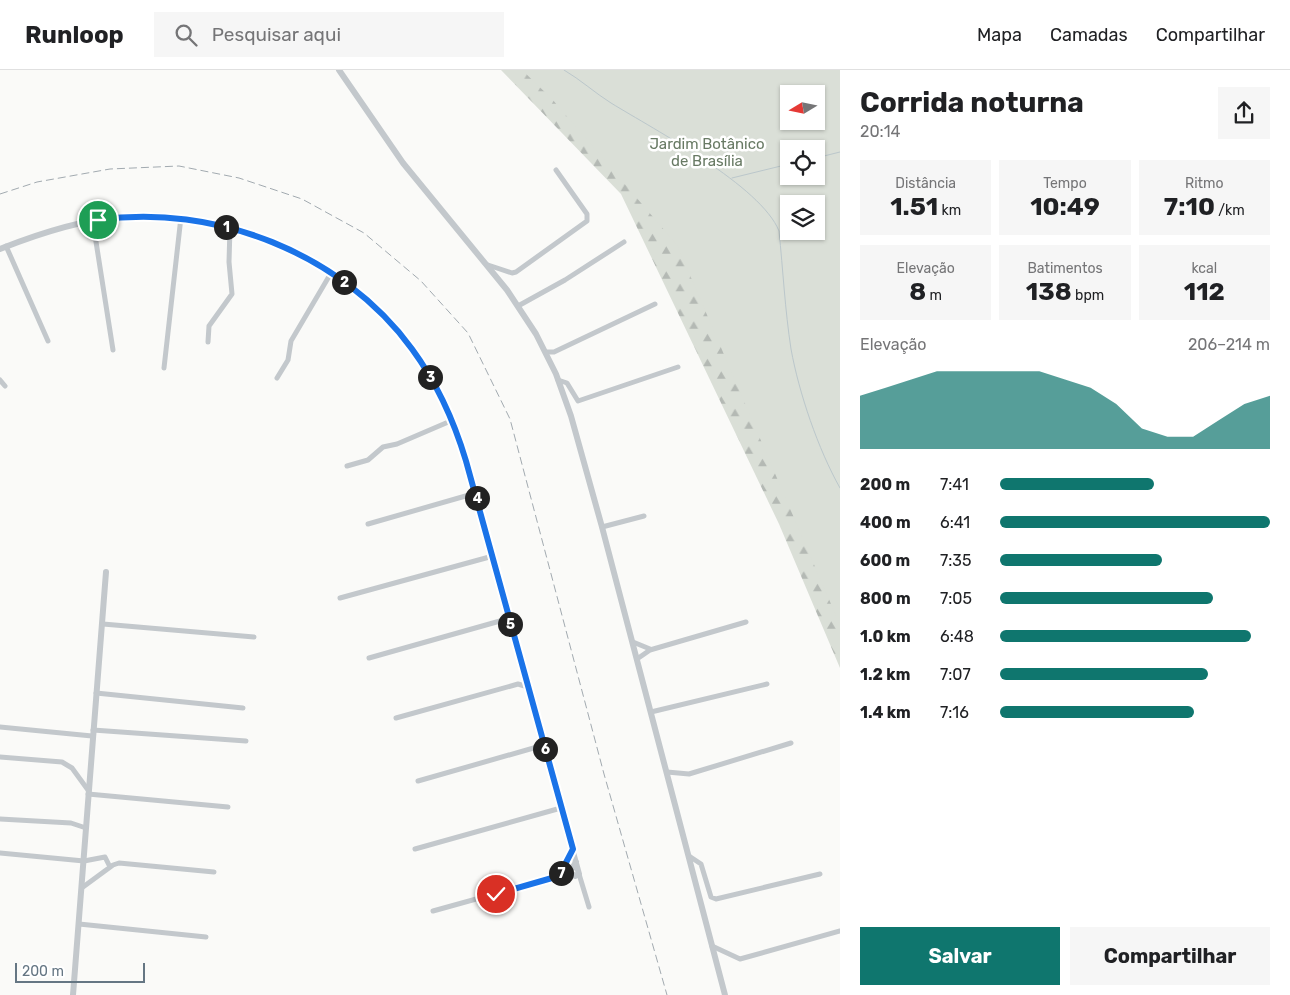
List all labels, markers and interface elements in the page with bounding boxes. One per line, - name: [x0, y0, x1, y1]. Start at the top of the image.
- search box: [154, 12, 504, 57]
- text: Runloop: [25, 21, 124, 49]
- icon: search: [172, 21, 200, 49]
- text: Pesquisar aqui: [212, 23, 341, 46]
- text: Mapa: [977, 24, 1022, 46]
- text: Camadas: [1050, 24, 1128, 46]
- text: Compartilhar: [1156, 24, 1265, 46]
- north arrow: [780, 85, 825, 130]
- map controls: [780, 85, 825, 240]
- text: Corrida noturna: [860, 86, 1084, 119]
- button: share: [1218, 87, 1270, 139]
- text: 20:14: [860, 122, 900, 141]
- park label: Jardim Botânico de Brasília: [649, 135, 765, 170]
- button: locate: [780, 140, 825, 185]
- text: Distância: [895, 175, 956, 192]
- text: Tempo: [1043, 175, 1087, 192]
- text: Ritmo: [1185, 175, 1224, 192]
- text: 1.51: [890, 192, 938, 221]
- text: 10:49: [1030, 192, 1100, 221]
- text: 7:10: [1164, 192, 1215, 221]
- button: layers: [780, 195, 825, 240]
- pin: [77, 199, 119, 241]
- text: km: [938, 202, 961, 219]
- text: /km: [1215, 202, 1245, 219]
- icon: arrive: [84, 206, 112, 234]
- pin: 1: [214, 214, 238, 240]
- text: 1: [223, 219, 230, 236]
- text: Elevação: [897, 260, 955, 277]
- text: Batimentos: [1027, 260, 1103, 277]
- text: kcal: [1191, 260, 1217, 277]
- pin: 2: [332, 270, 356, 294]
- text: 2: [340, 274, 349, 291]
- text: 8: [909, 277, 926, 306]
- text: 138: [1026, 277, 1072, 306]
- text: 112: [1184, 277, 1225, 306]
- text: m: [926, 287, 942, 304]
- text: bpm: [1072, 287, 1104, 304]
- text: Elevação: [860, 335, 926, 354]
- text: 206–214 m: [1188, 335, 1270, 354]
- pin: 3: [418, 364, 442, 390]
- text: 3: [426, 369, 435, 386]
- text: 200 m: [860, 475, 910, 494]
- text: 7:41: [940, 475, 969, 494]
- pin: 4: [464, 486, 490, 510]
- text: 4: [473, 490, 482, 507]
- text: 400 m: [860, 513, 911, 532]
- text: 6:41: [940, 513, 970, 532]
- text: 600 m: [860, 551, 910, 570]
- text: 7:35: [940, 551, 971, 570]
- text: 800 m: [860, 589, 911, 608]
- text: 7:05: [940, 589, 972, 608]
- pin: 5: [498, 612, 522, 636]
- text: 5: [506, 616, 515, 633]
- text: 1.0 km: [860, 627, 911, 646]
- text: 6:48: [940, 627, 974, 646]
- text: 1.2 km: [860, 665, 910, 684]
- text: 7:07: [940, 665, 971, 684]
- text: 1.4 km: [860, 703, 911, 722]
- text: 7:16: [940, 703, 969, 722]
- pin: 6: [532, 736, 558, 762]
- text: 6: [541, 741, 550, 758]
- pin: 7: [548, 860, 574, 886]
- text: 7: [557, 865, 566, 882]
- pin: [475, 873, 517, 915]
- icon: check: [482, 880, 510, 908]
- button: Salvar: [860, 927, 1060, 985]
- button: Compartilhar: [1070, 927, 1270, 985]
- scale bar: [15, 960, 145, 983]
- text: 200 m: [22, 963, 64, 980]

